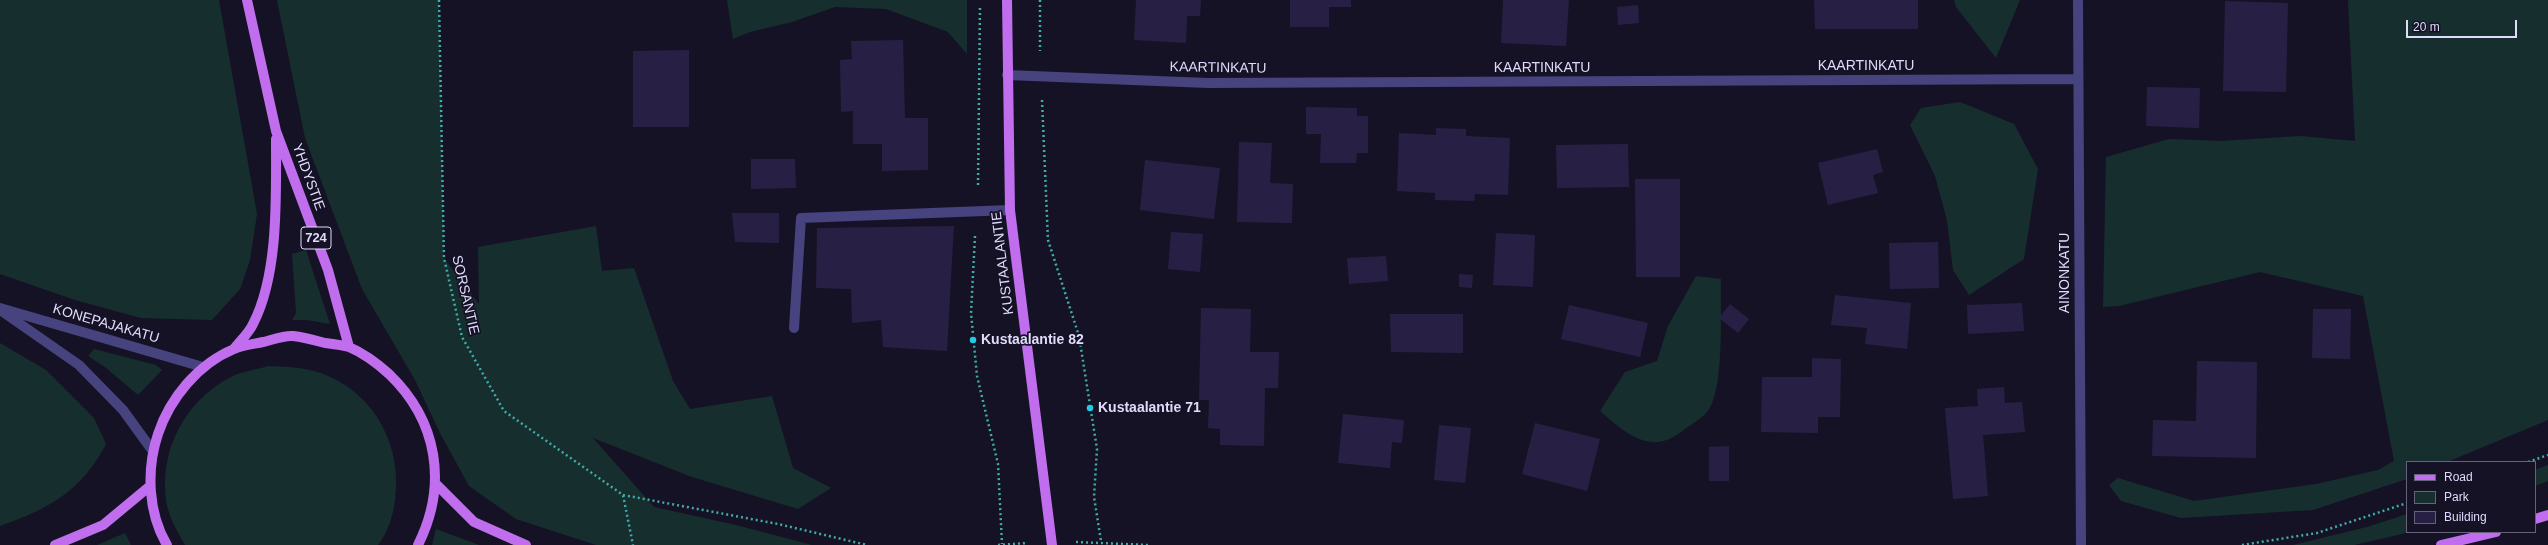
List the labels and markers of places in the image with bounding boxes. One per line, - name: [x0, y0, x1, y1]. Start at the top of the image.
- place label: Kustaalantie 82: [981, 332, 1084, 348]
- marker: Kustaalantie 82: [968, 335, 978, 345]
- place label: Kustaalantie 71: [1098, 400, 1201, 416]
- marker: Kustaalantie 71: [1085, 403, 1095, 413]

